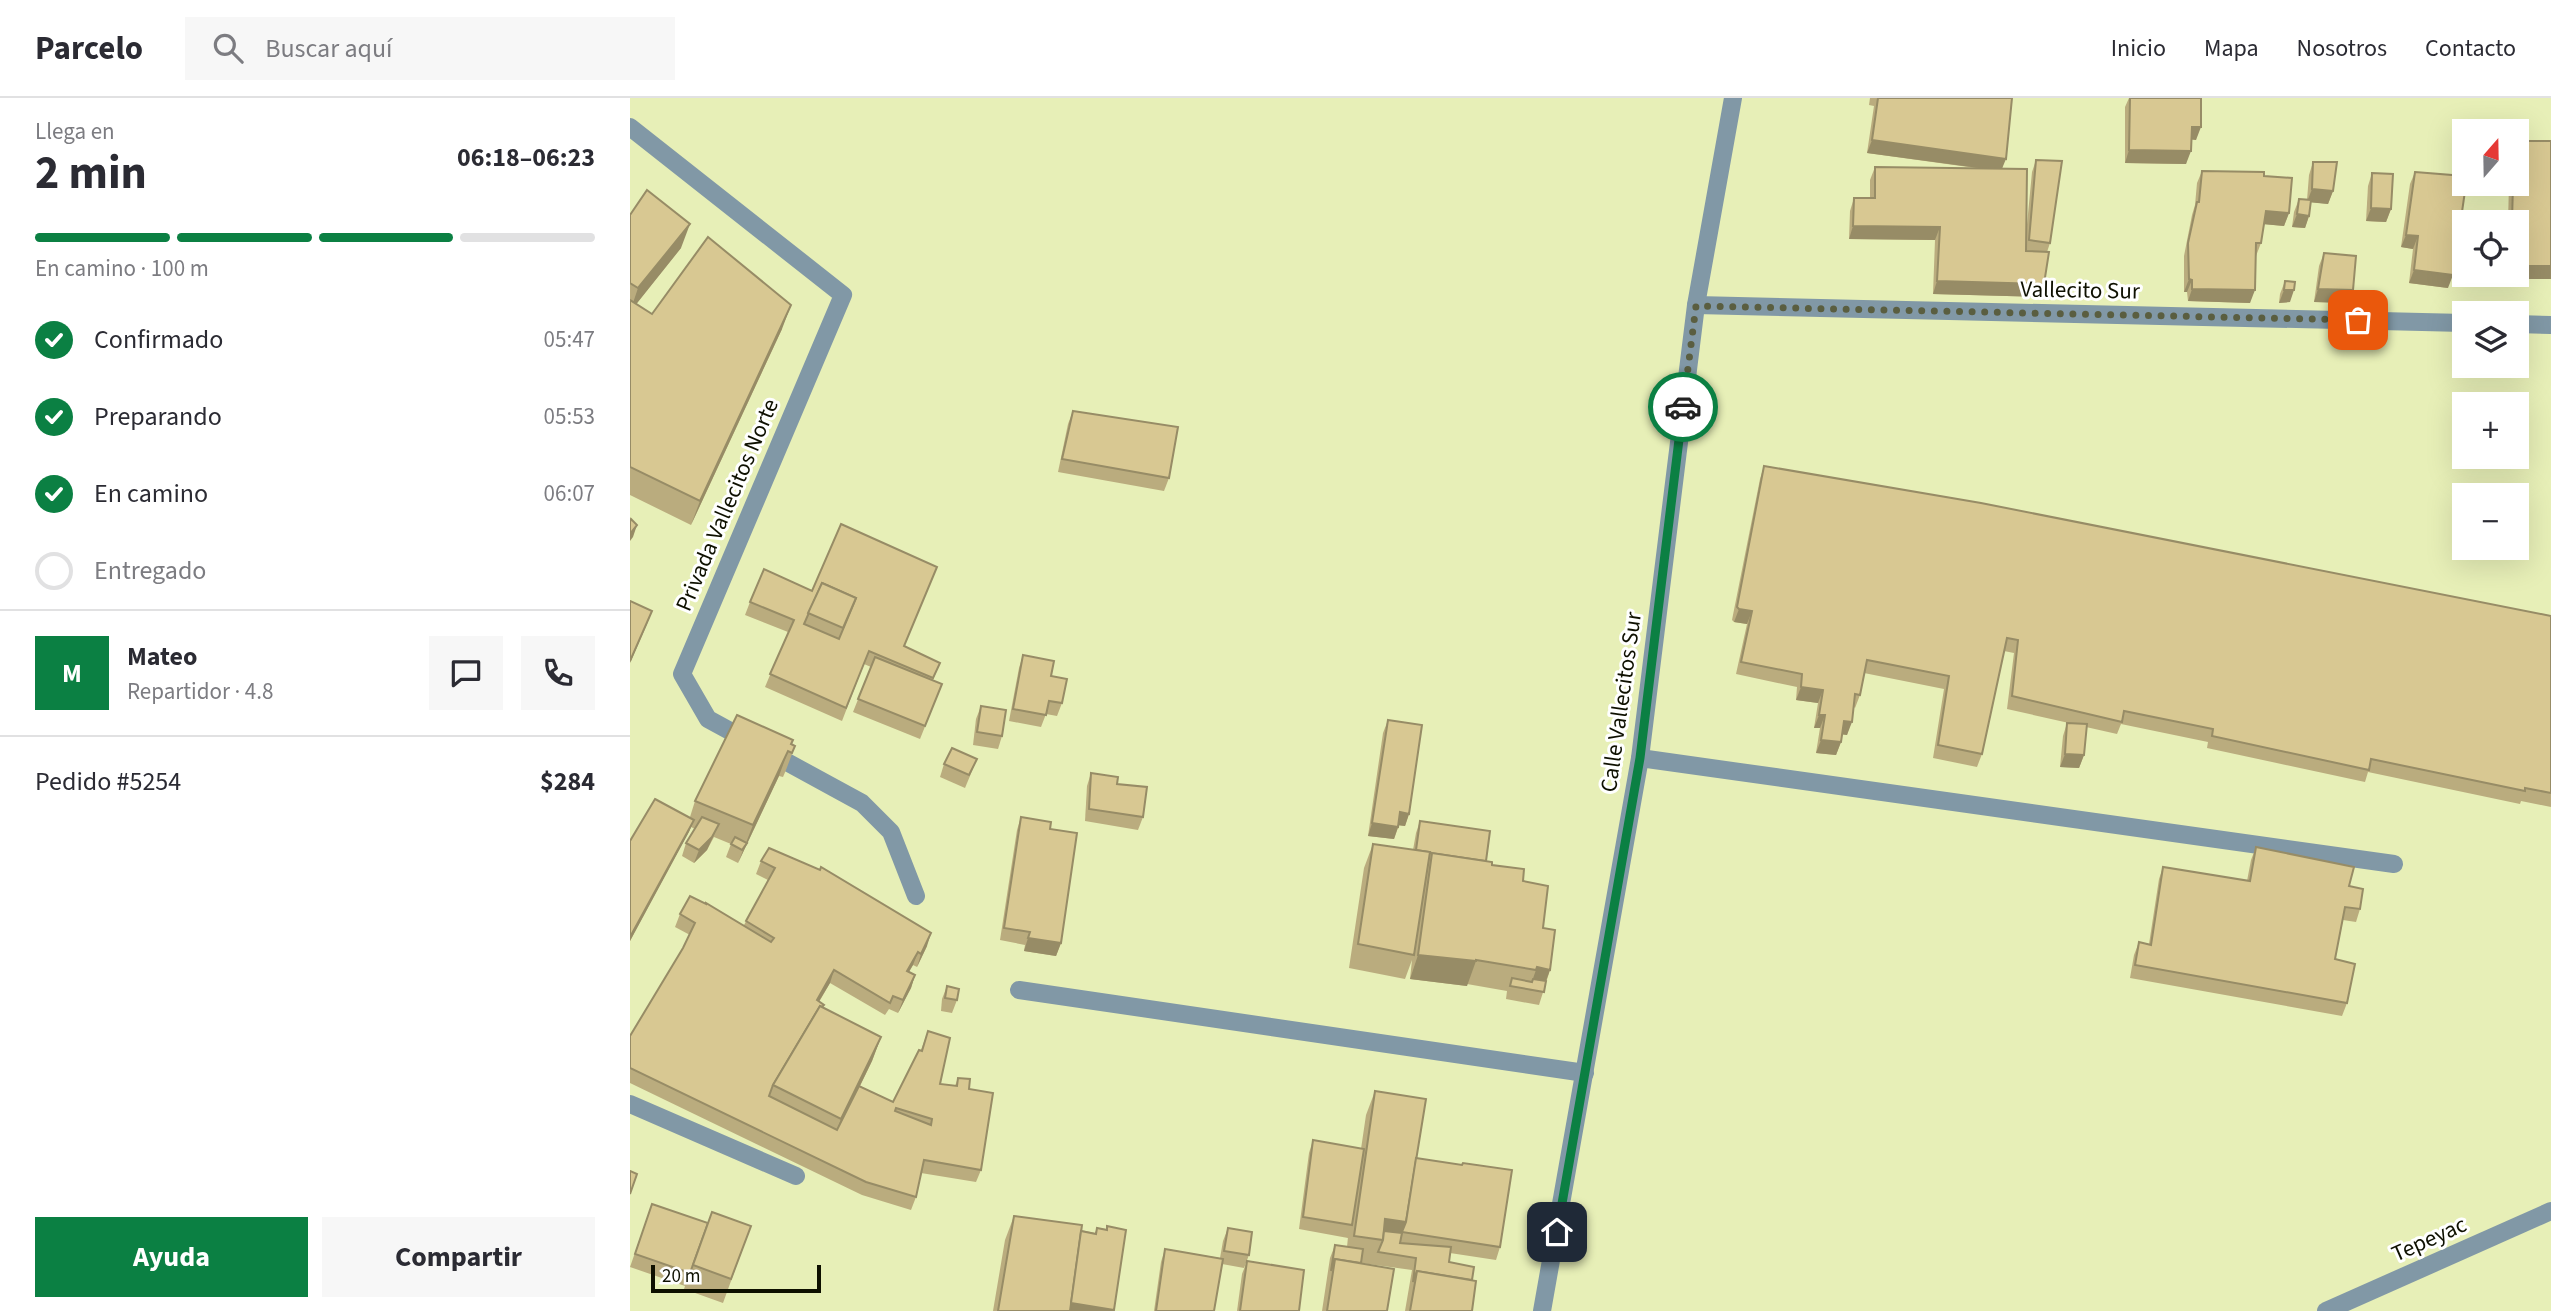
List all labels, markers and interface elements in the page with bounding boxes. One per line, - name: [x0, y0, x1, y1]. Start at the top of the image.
- search box: [185, 17, 675, 80]
- text: Parcelo: [35, 25, 143, 72]
- icon: search: [209, 29, 247, 67]
- text: Buscar aquí: [265, 30, 392, 67]
- text: Inicio: [2111, 31, 2166, 66]
- text: Mapa: [2204, 31, 2259, 66]
- text: Nosotros: [2297, 31, 2387, 66]
- text: Contacto: [2425, 31, 2516, 66]
- text: Llega en: [35, 115, 115, 148]
- north arrow: [2452, 119, 2529, 196]
- map controls: [2452, 119, 2529, 560]
- text: 06:18–06:23: [457, 139, 595, 176]
- text: 2 min: [35, 141, 147, 206]
- button: locate: [2452, 210, 2529, 287]
- text: En camino · 100 m: [35, 252, 209, 285]
- street label: Vallecito Sur: [2020, 272, 2141, 308]
- pin: [2328, 290, 2388, 350]
- icon: bag: [2339, 301, 2377, 339]
- button: layers: [2452, 301, 2529, 378]
- icon: check: [35, 321, 73, 359]
- text: Confirmado: [94, 321, 223, 358]
- text: 05:47: [544, 323, 595, 356]
- courier: [1648, 372, 1718, 442]
- icon: car: [1664, 388, 1702, 426]
- button: +: [2452, 392, 2529, 469]
- street label: Privada Vallecitos Norte: [667, 394, 787, 616]
- icon: check: [35, 398, 73, 436]
- text: Preparando: [94, 398, 222, 435]
- text: 05:53: [544, 400, 595, 433]
- icon: check: [35, 475, 73, 513]
- text: En camino: [94, 475, 208, 512]
- text: 06:07: [544, 477, 595, 510]
- button: −: [2452, 483, 2529, 560]
- text: Entregado: [94, 552, 206, 589]
- street label: Calle Vallecitos Sur: [1592, 609, 1650, 794]
- button: chat: [429, 636, 503, 710]
- button: phone: [521, 636, 595, 710]
- text: Mateo: [127, 638, 197, 675]
- text: M: [62, 655, 82, 692]
- text: Repartidor · 4.8: [127, 675, 273, 708]
- text: Pedido #5254: [35, 763, 181, 800]
- text: $284: [540, 763, 595, 800]
- pin: [1527, 1202, 1587, 1262]
- street label: Tepeyac: [2386, 1208, 2472, 1270]
- icon: home: [1538, 1213, 1576, 1251]
- button: Ayuda: [35, 1217, 308, 1297]
- button: Compartir: [322, 1217, 595, 1297]
- scale bar: [651, 1262, 821, 1294]
- text: 20 m: [662, 1263, 700, 1290]

